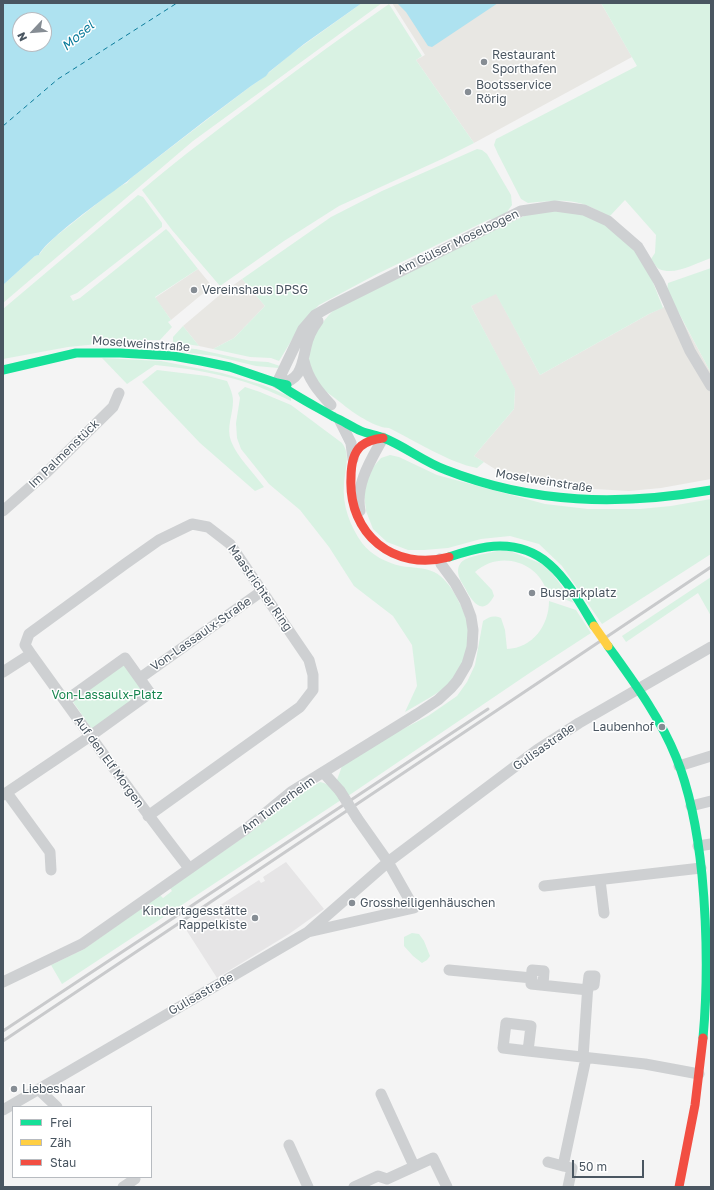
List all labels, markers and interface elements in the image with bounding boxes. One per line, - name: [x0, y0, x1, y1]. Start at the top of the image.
- north arrow: [12, 12, 52, 52]
- water label: Mosel: [59, 18, 97, 54]
- text: N: [14, 30, 29, 44]
- place label: Restaurant Sporthafen: [492, 48, 557, 76]
- marker: Restaurant Sporthafen: [479, 57, 489, 67]
- place label: Bootsservice Rörig: [476, 78, 551, 106]
- marker: Bootsservice Rörig: [463, 87, 473, 97]
- street label: Am Gülser Moselbogen: [395, 206, 521, 278]
- place label: Vereinshaus DPSG: [202, 283, 308, 297]
- marker: Vereinshaus DPSG: [189, 285, 199, 295]
- street label: Moselweinstraße: [92, 333, 190, 355]
- street label: Im Palmenstück: [26, 417, 102, 491]
- street label: Moselweinstraße: [494, 466, 594, 496]
- street label: Maastrichter Ring: [225, 542, 295, 634]
- place label: Busparkplatz: [540, 586, 616, 600]
- marker: Busparkplatz: [527, 588, 537, 598]
- street label: Von-Lassaulx-Straße: [148, 594, 254, 674]
- park label: Von-Lassaulx-Platz: [51, 688, 163, 702]
- street label: Auf den Elf Morgen: [71, 714, 147, 810]
- street label: Gulisastraße: [510, 720, 578, 774]
- place label: Laubenhof: [592, 720, 654, 734]
- marker: Laubenhof: [657, 722, 667, 732]
- street label: Am Turnerheim: [239, 774, 317, 836]
- place label: Grossheiligenhäuschen: [360, 896, 495, 910]
- marker: Grossheiligenhäuschen: [347, 898, 357, 908]
- place label: Kindertagesstätte Rappelkiste: [142, 904, 247, 932]
- marker: Kindertagesstätte Rappelkiste: [250, 913, 260, 923]
- street label: Gulisastraße: [166, 970, 236, 1018]
- place label: Liebeshaar: [22, 1082, 85, 1096]
- marker: Liebeshaar: [9, 1084, 19, 1094]
- legend: [12, 1106, 152, 1178]
- text: Frei: [50, 1115, 72, 1130]
- text: Zäh: [50, 1135, 71, 1150]
- scale bar: [574, 1152, 646, 1178]
- text: Stau: [50, 1155, 76, 1170]
- text: 50 m: [579, 1159, 607, 1174]

